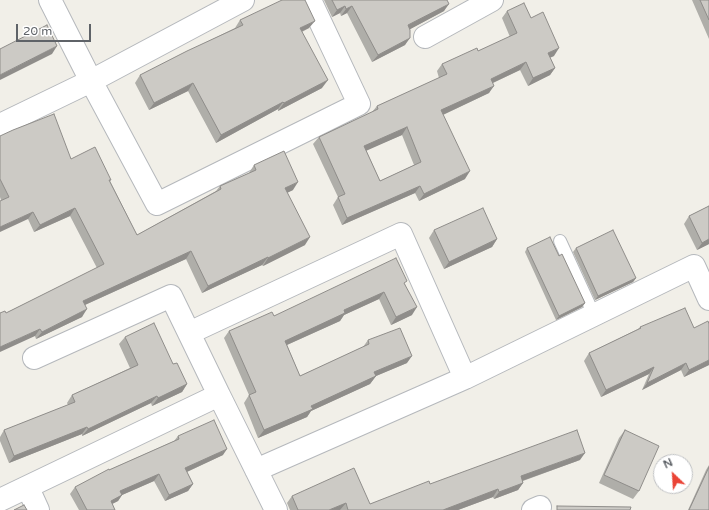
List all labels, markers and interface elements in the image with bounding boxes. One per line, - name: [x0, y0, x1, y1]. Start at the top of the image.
- scale bar: [18, 16, 93, 42]
- text: 20 m: [23, 24, 52, 38]
- north arrow: [653, 454, 693, 494]
- text: N: [661, 456, 675, 471]

